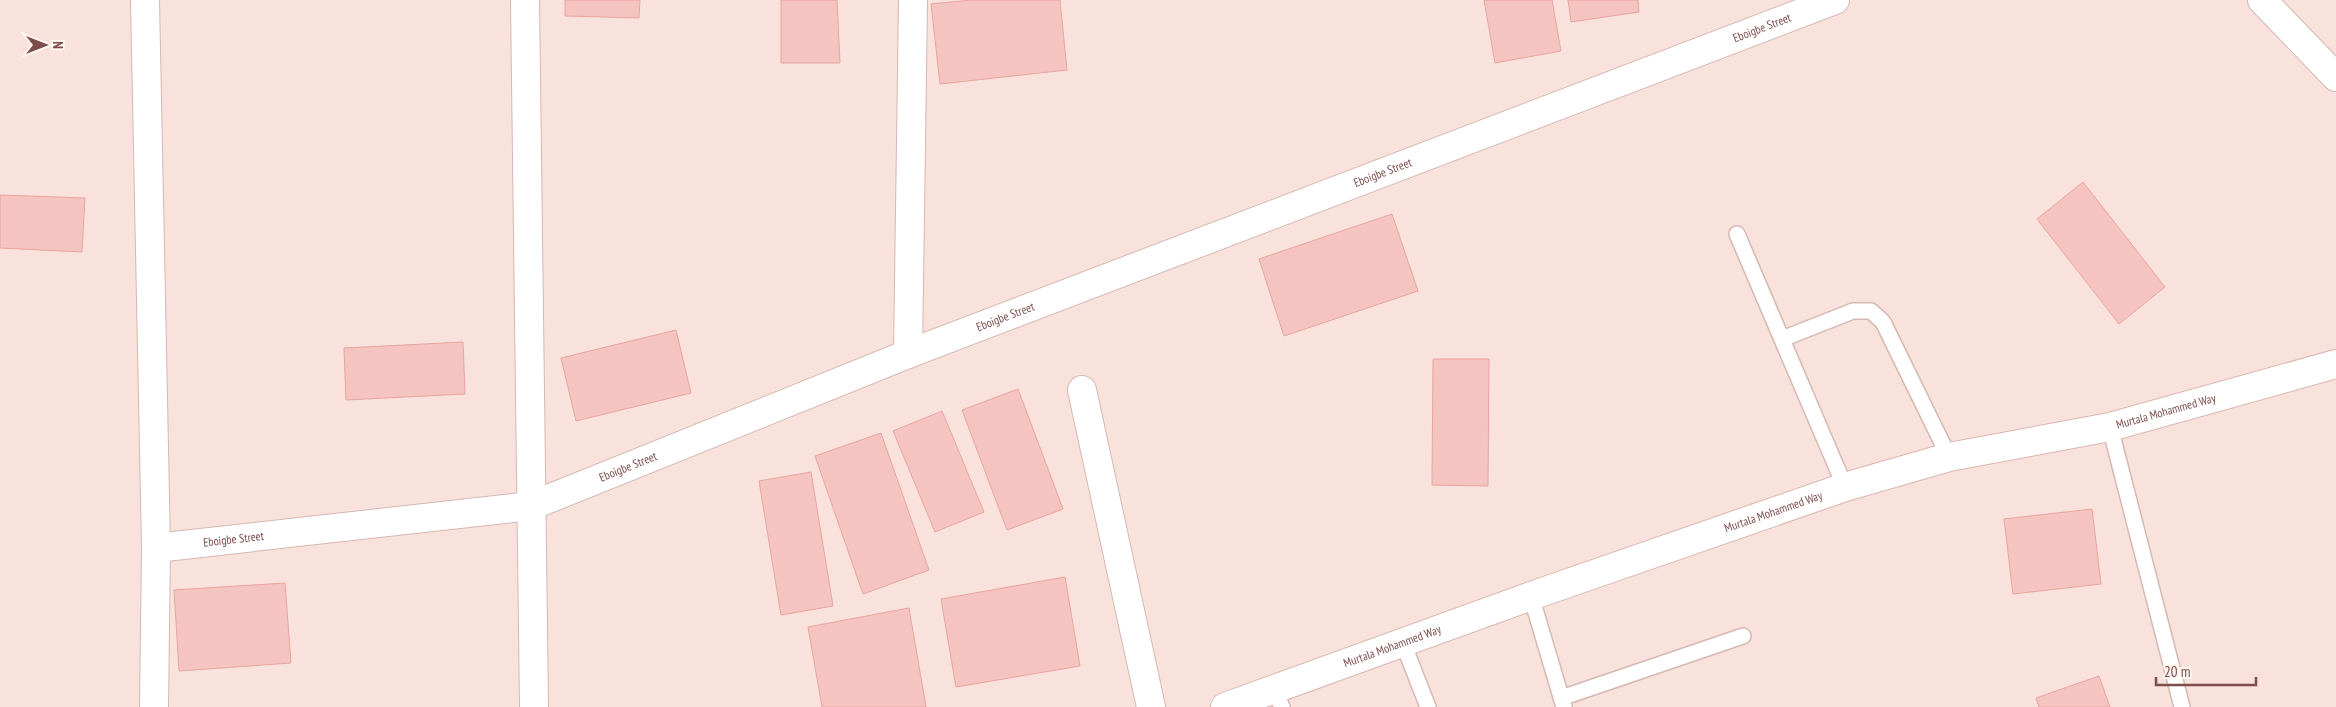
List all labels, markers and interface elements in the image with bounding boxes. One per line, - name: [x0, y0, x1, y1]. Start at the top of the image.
- street label: Eboigbe Street: [1731, 9, 1794, 45]
- north arrow: [20, 20, 70, 70]
- text: N: [49, 41, 67, 49]
- street label: Eboigbe Street: [1351, 154, 1414, 190]
- street label: Eboigbe Street: [974, 298, 1037, 334]
- street label: Murtala Mohammed Way: [2114, 390, 2218, 432]
- street label: Eboigbe Street: [597, 448, 660, 485]
- street label: Murtala Mohammed Way: [1722, 487, 1825, 535]
- street label: Eboigbe Street: [202, 528, 265, 550]
- street label: Murtala Mohammed Way: [1341, 621, 1443, 670]
- scale bar: [2156, 654, 2256, 686]
- text: 20 m: [2164, 662, 2190, 681]

